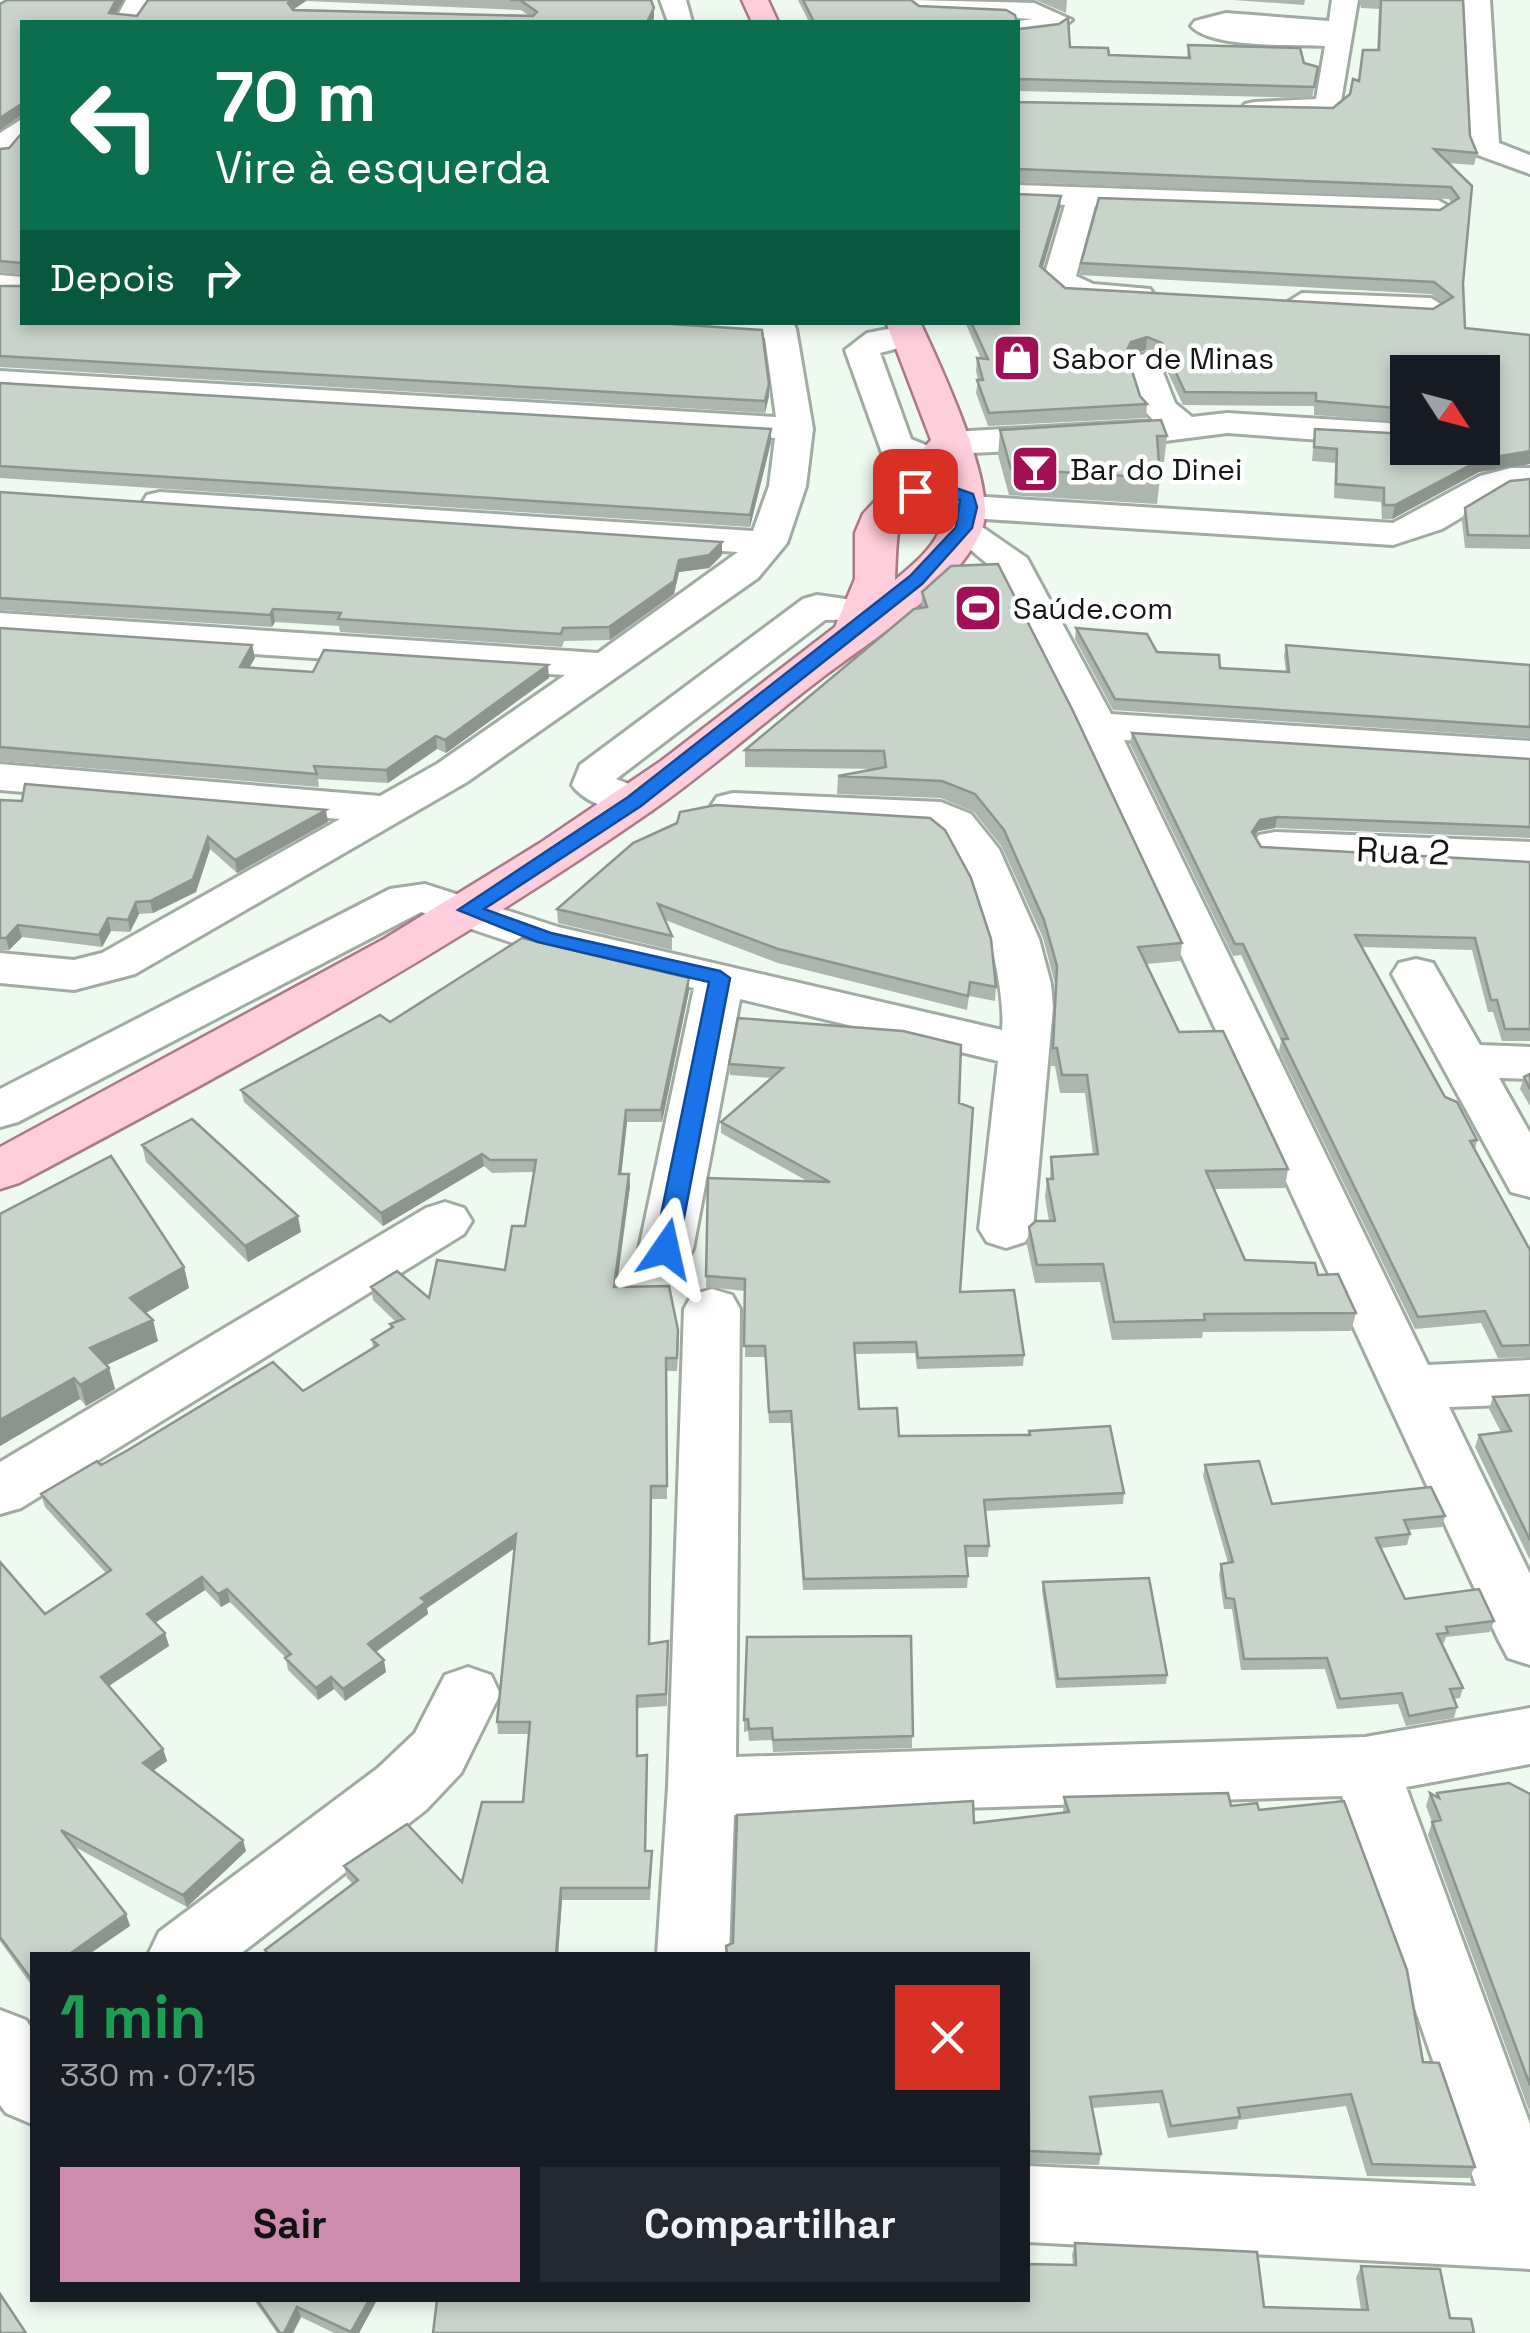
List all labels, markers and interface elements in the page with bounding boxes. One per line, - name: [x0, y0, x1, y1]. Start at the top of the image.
- text: 70 m: [215, 52, 376, 141]
- icon: left: [50, 60, 180, 190]
- text: Vire à esquerda: [215, 139, 550, 196]
- icon: right: [195, 250, 250, 305]
- text: Depois: [50, 254, 175, 302]
- shop icon: Sabor de Minas: [991, 332, 1043, 384]
- place label: Sabor de Minas: [1052, 339, 1274, 378]
- north arrow: [1390, 355, 1500, 465]
- map controls: [1390, 355, 1500, 465]
- bar icon: Bar do Dinei: [1009, 443, 1061, 495]
- pin: [873, 449, 958, 534]
- place label: Bar do Dinei: [1070, 450, 1242, 489]
- icon: arrive: [888, 464, 943, 519]
- sports icon: Saúde.com: [952, 582, 1004, 634]
- place label: Saúde.com: [1013, 589, 1173, 628]
- street label: Rua 2: [1355, 827, 1451, 875]
- position arrow: [614, 1197, 718, 1301]
- text: 1 min: [60, 1979, 207, 2056]
- button: close: [895, 1985, 1000, 2090]
- text: 330 m · 07:15: [60, 2055, 256, 2095]
- button: Sair: [60, 2167, 520, 2282]
- button: Compartilhar: [540, 2167, 1000, 2282]

